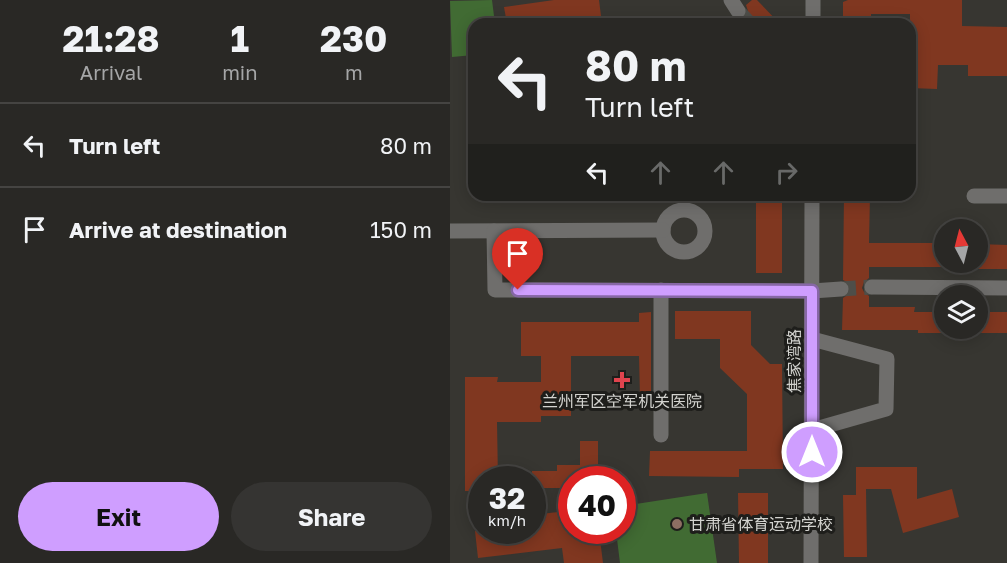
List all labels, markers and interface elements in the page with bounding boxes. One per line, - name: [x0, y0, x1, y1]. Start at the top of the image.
- text: 21:28: [63, 17, 160, 60]
- text: 1: [231, 17, 249, 60]
- text: 230: [320, 17, 387, 60]
- text: 80 m: [585, 40, 686, 90]
- icon: left: [486, 42, 564, 120]
- text: Arrival: [80, 60, 142, 84]
- text: min: [222, 60, 258, 84]
- text: m: [345, 60, 363, 84]
- text: Turn left: [585, 91, 694, 123]
- icon: left: [18, 129, 51, 162]
- text: Turn left: [69, 132, 160, 159]
- text: 80 m: [380, 132, 432, 159]
- icon: left: [581, 156, 614, 189]
- icon: ahead: [644, 156, 677, 189]
- icon: ahead: [707, 156, 740, 189]
- icon: right: [770, 156, 803, 189]
- icon: arrive: [18, 213, 51, 246]
- text: Arrive at destination: [69, 216, 287, 243]
- text: 150 m: [370, 216, 432, 243]
- north arrow: [934, 219, 988, 273]
- map controls: [934, 219, 988, 339]
- pin: [492, 228, 543, 290]
- icon: arrive: [501, 237, 534, 270]
- button: layers: [934, 285, 988, 339]
- street label: 焦家湾路: [784, 329, 804, 393]
- marker: 兰州军区空军机关医院: [613, 371, 631, 389]
- place label: 兰州军区空军机关医院: [542, 391, 702, 411]
- position arrow: [780, 420, 844, 484]
- speed limit sign: 40: [558, 466, 636, 544]
- text: 32: [489, 480, 525, 516]
- button: Exit: [18, 482, 219, 551]
- button: Share: [231, 482, 432, 551]
- text: km/h: [488, 511, 526, 529]
- place label: 甘肃省体育运动学校: [689, 514, 833, 534]
- marker: 甘肃省体育运动学校: [670, 517, 684, 531]

